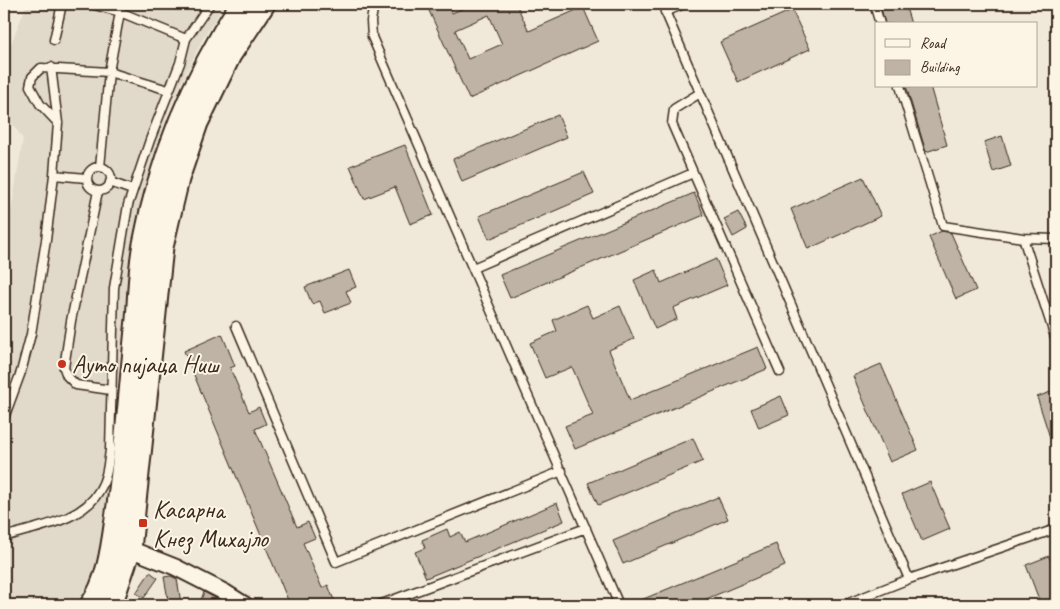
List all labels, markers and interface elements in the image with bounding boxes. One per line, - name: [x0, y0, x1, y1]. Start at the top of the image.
- legend: [875, 22, 1038, 88]
- text: Road: [920, 34, 947, 53]
- text: Building: [920, 58, 960, 77]
- place label: Ауто пијаца Ниш: [72, 349, 220, 381]
- marker: Ауто пијаца Ниш: [56, 358, 68, 370]
- place label: Касарна Кнез Михајло: [153, 494, 269, 555]
- marker: Касарна Кнез Михајло: [137, 517, 149, 529]

